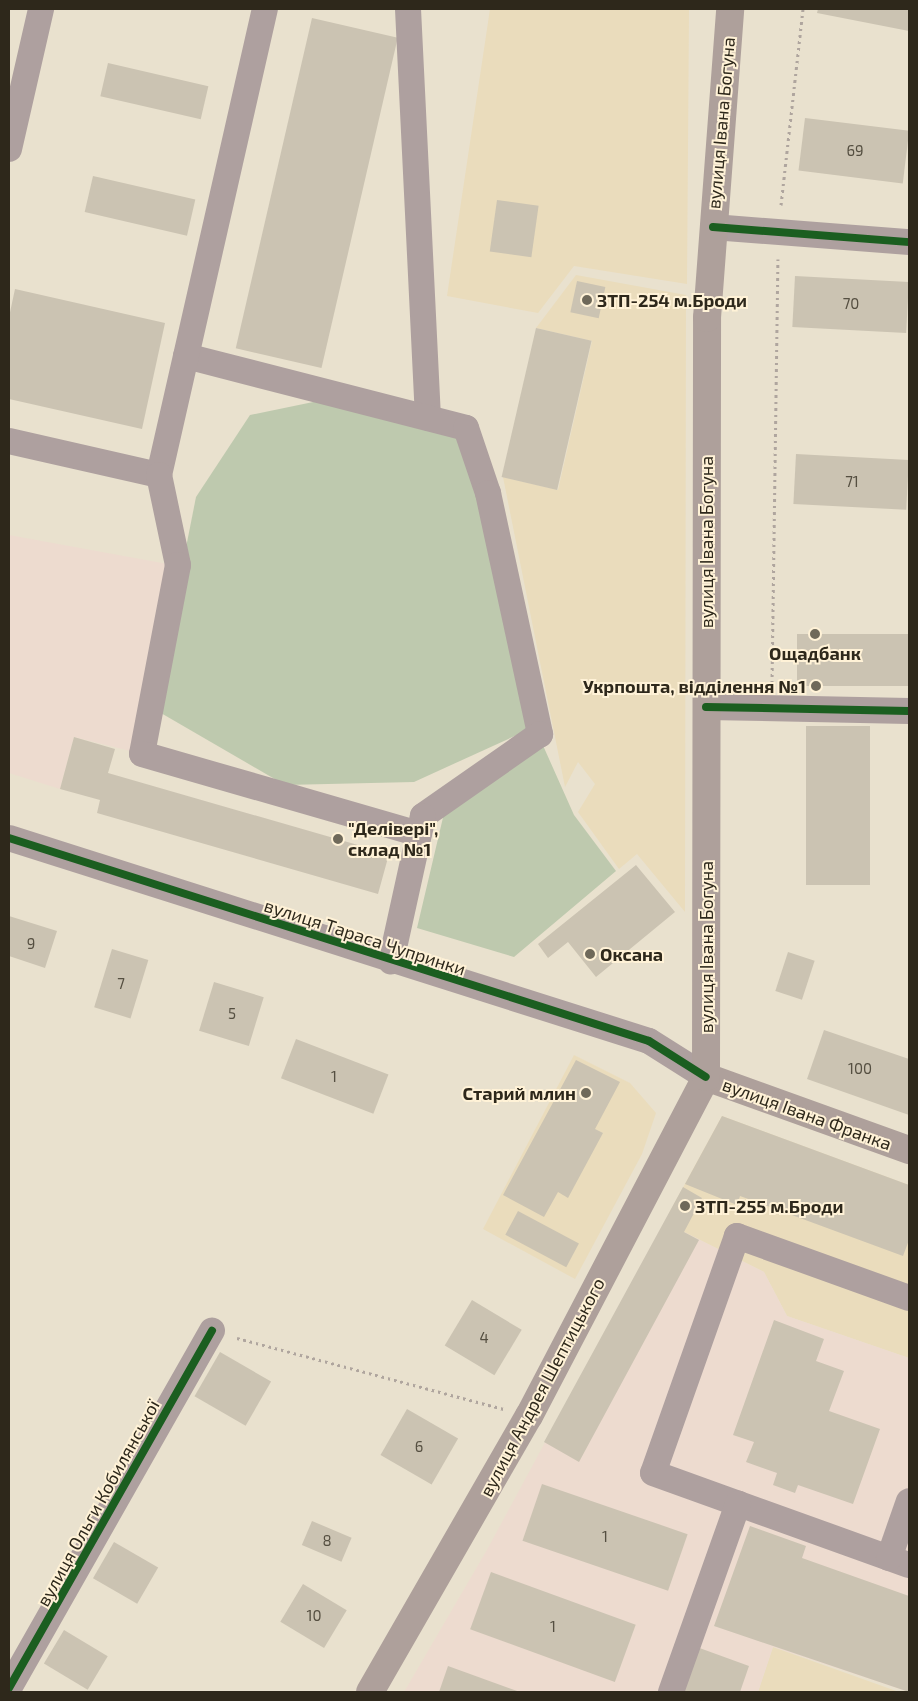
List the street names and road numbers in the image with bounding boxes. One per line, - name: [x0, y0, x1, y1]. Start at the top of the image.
- street label: вулиця Івана Богуна: [703, 36, 739, 210]
- street label: вулиця Івана Богуна: [695, 456, 717, 628]
- street label: вулиця Івана Богуна: [695, 861, 717, 1033]
- street label: вулиця Тараса Чупринки: [262, 894, 468, 980]
- street label: вулиця Івана Франка: [720, 1073, 894, 1155]
- street label: вулиця Андрея Шептицького: [475, 1274, 609, 1500]
- street label: вулиця Ольги Кобилянської: [32, 1396, 164, 1610]

